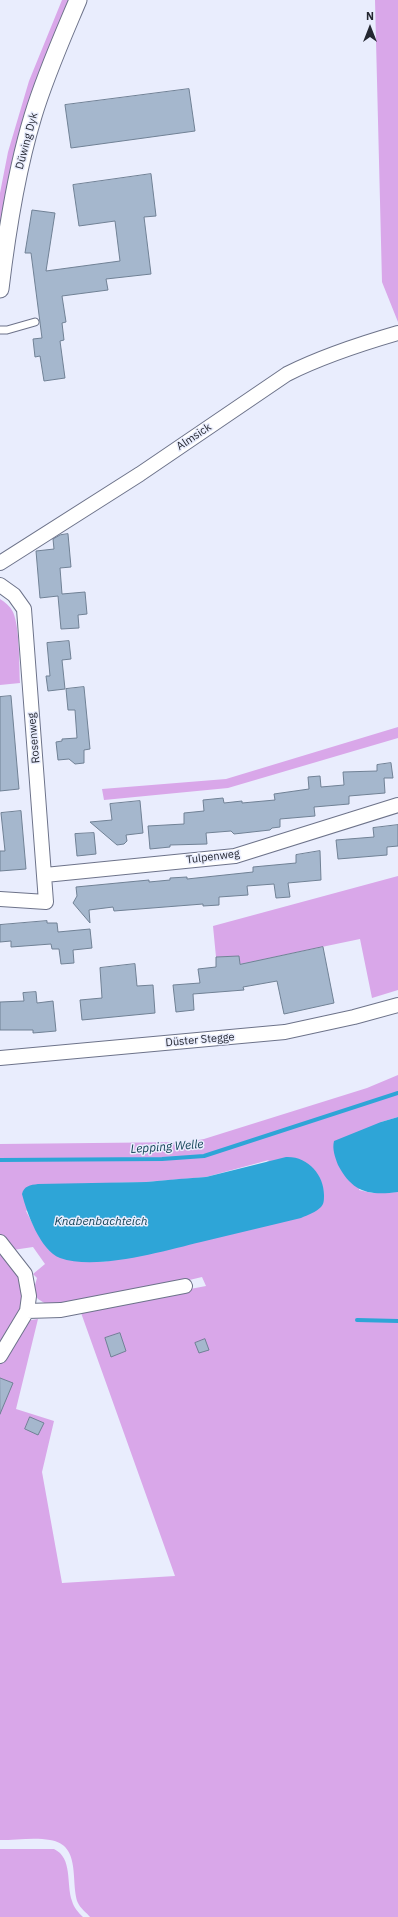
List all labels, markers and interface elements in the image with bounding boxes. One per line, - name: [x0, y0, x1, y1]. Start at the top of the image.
- north arrow: [350, 8, 390, 48]
- text: N: [366, 9, 374, 23]
- street label: Düwing Dyk: [13, 111, 41, 171]
- street label: Almsick: [174, 421, 214, 453]
- street label: Rosenweg: [25, 712, 43, 764]
- street label: Tulpenweg: [185, 847, 241, 867]
- street label: Düster Stegge: [165, 1030, 235, 1050]
- water label: Lepping Welle: [130, 1137, 204, 1157]
- water label: Knabenbachteich: [54, 1215, 148, 1229]

